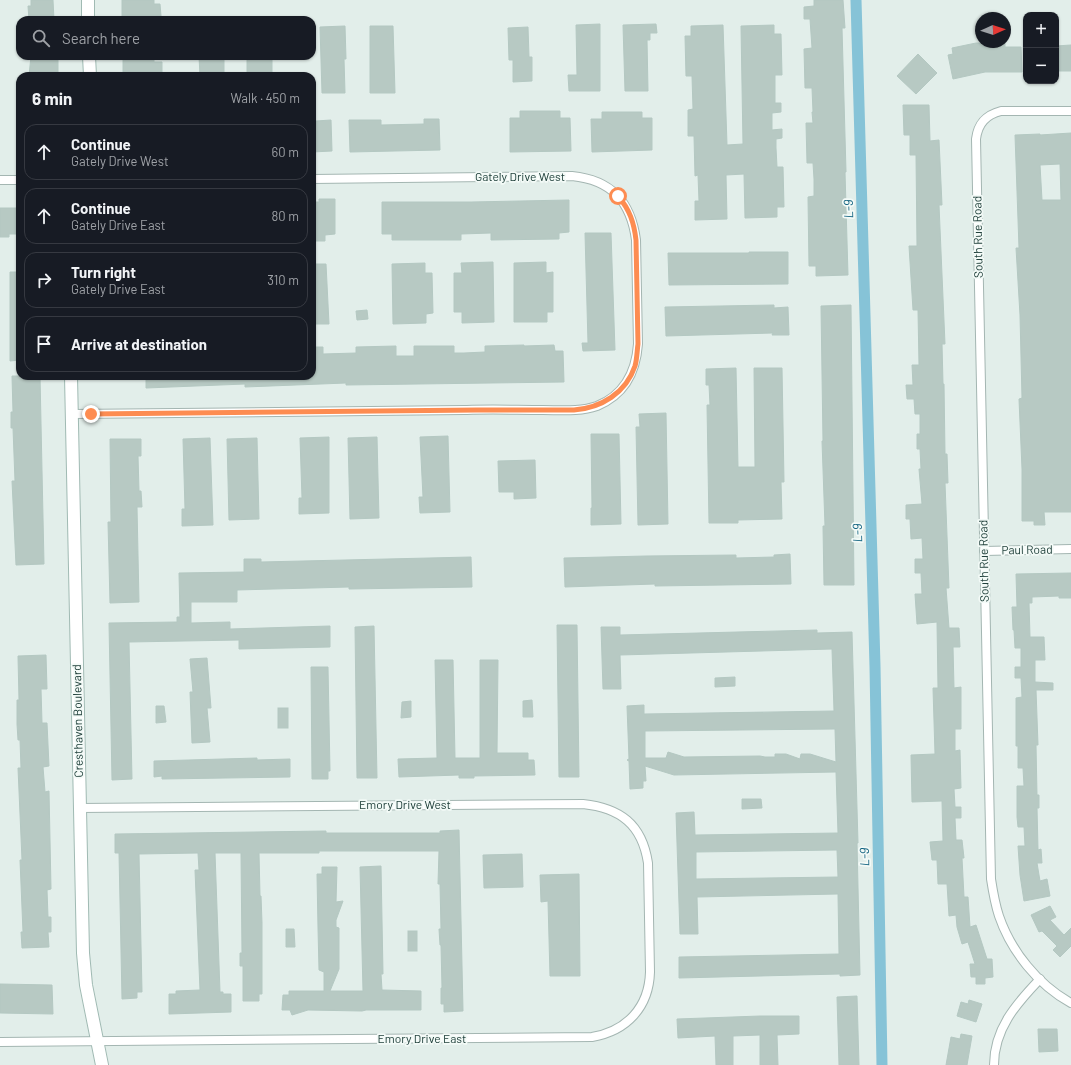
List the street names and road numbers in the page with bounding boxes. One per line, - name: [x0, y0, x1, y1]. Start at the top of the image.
- street label: Gately Drive West: [475, 169, 565, 183]
- street label: South Rue Road: [969, 196, 985, 278]
- street label: South Rue Road: [975, 520, 991, 602]
- street label: Paul Road: [1001, 542, 1053, 556]
- street label: Cresthaven Boulevard: [69, 664, 85, 778]
- street label: Emory Drive West: [359, 797, 451, 811]
- street label: Emory Drive East: [378, 1031, 466, 1045]

